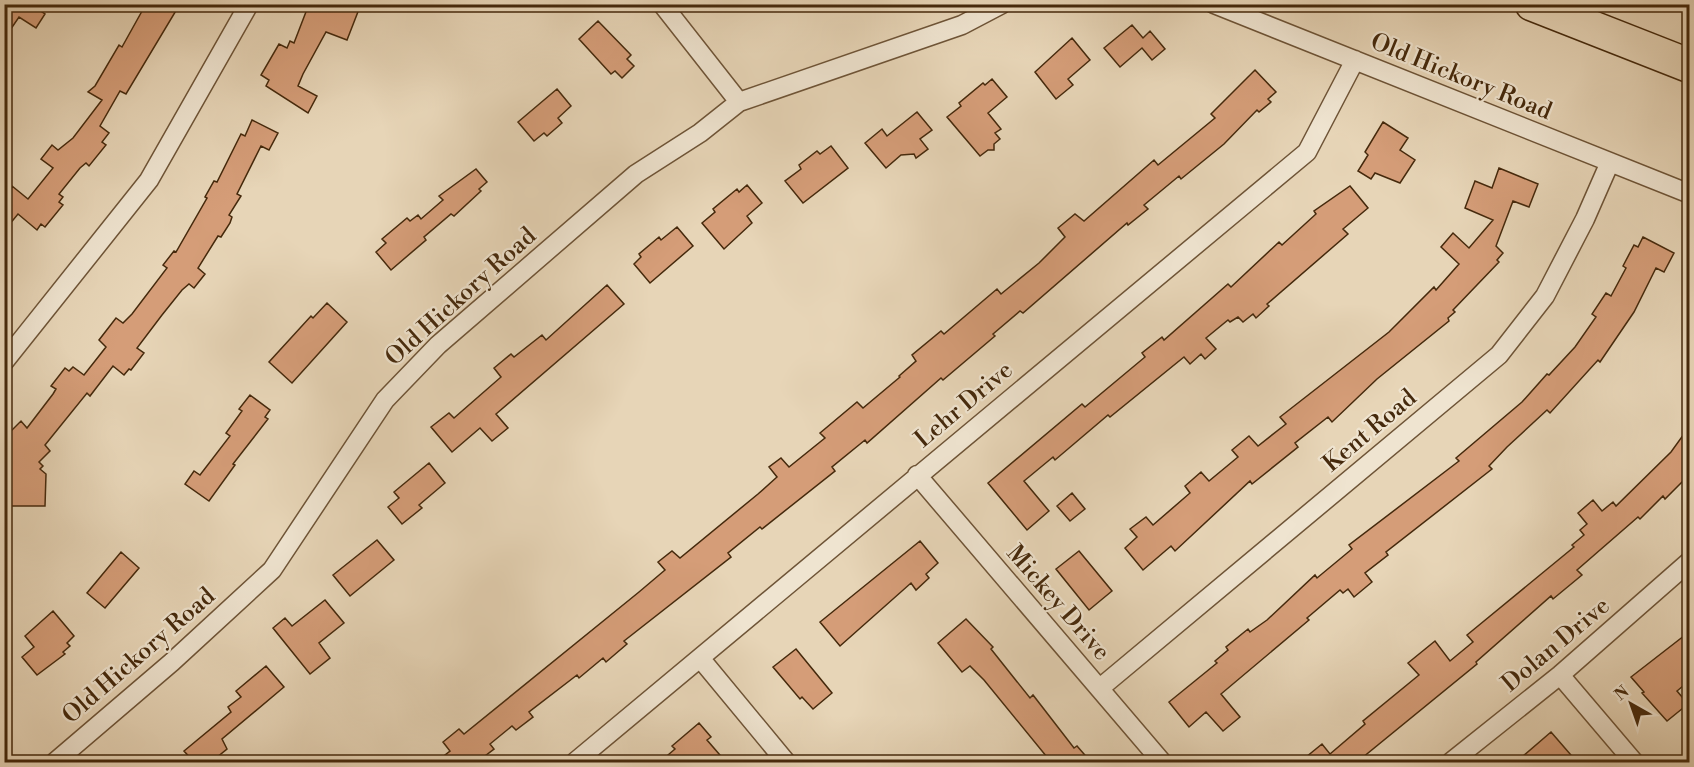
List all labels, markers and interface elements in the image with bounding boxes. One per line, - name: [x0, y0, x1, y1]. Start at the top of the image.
- street label: Old Hickory Road: [1366, 27, 1556, 127]
- street label: Old Hickory Road: [379, 221, 543, 373]
- street label: Lehr Drive: [909, 355, 1019, 455]
- street label: Kent Road: [1317, 383, 1423, 479]
- street label: Mickey Drive: [1000, 539, 1116, 667]
- street label: Old Hickory Road: [56, 581, 222, 731]
- street label: Dolan Drive: [1496, 591, 1616, 699]
- north arrow: [1601, 674, 1661, 734]
- text: N: [1611, 681, 1634, 705]

